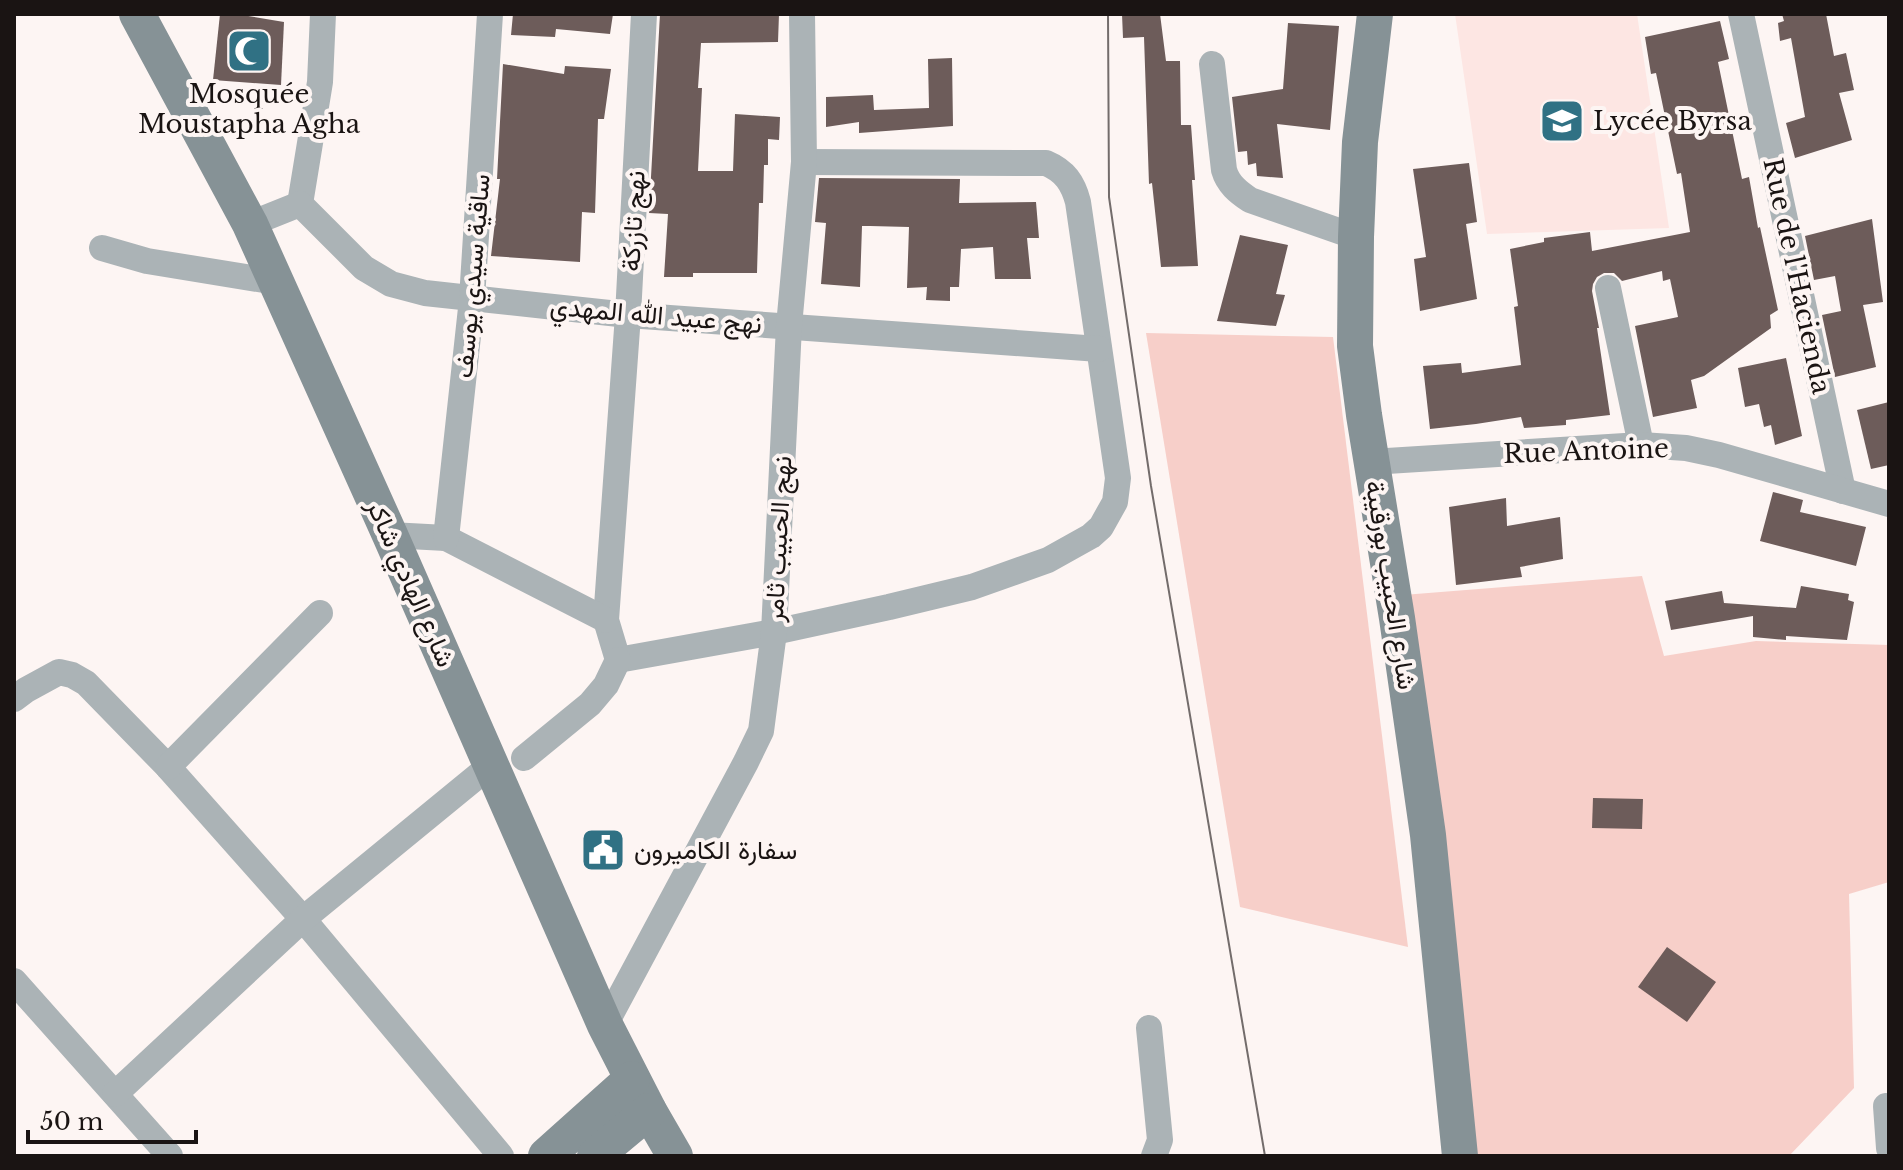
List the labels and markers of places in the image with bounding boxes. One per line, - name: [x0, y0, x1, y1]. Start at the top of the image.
- mosque icon: Mosquée Moustapha Agha: [225, 27, 273, 75]
- place label: Mosquée Moustapha Agha: [138, 78, 361, 140]
- school or university icon: Lycée Byrsa: [1538, 97, 1586, 145]
- place label: Lycée Byrsa: [1593, 105, 1752, 137]
- public building icon: سفارة الكاميرون: [579, 826, 627, 874]
- place label: سفارة الكاميرون: [634, 834, 797, 866]

